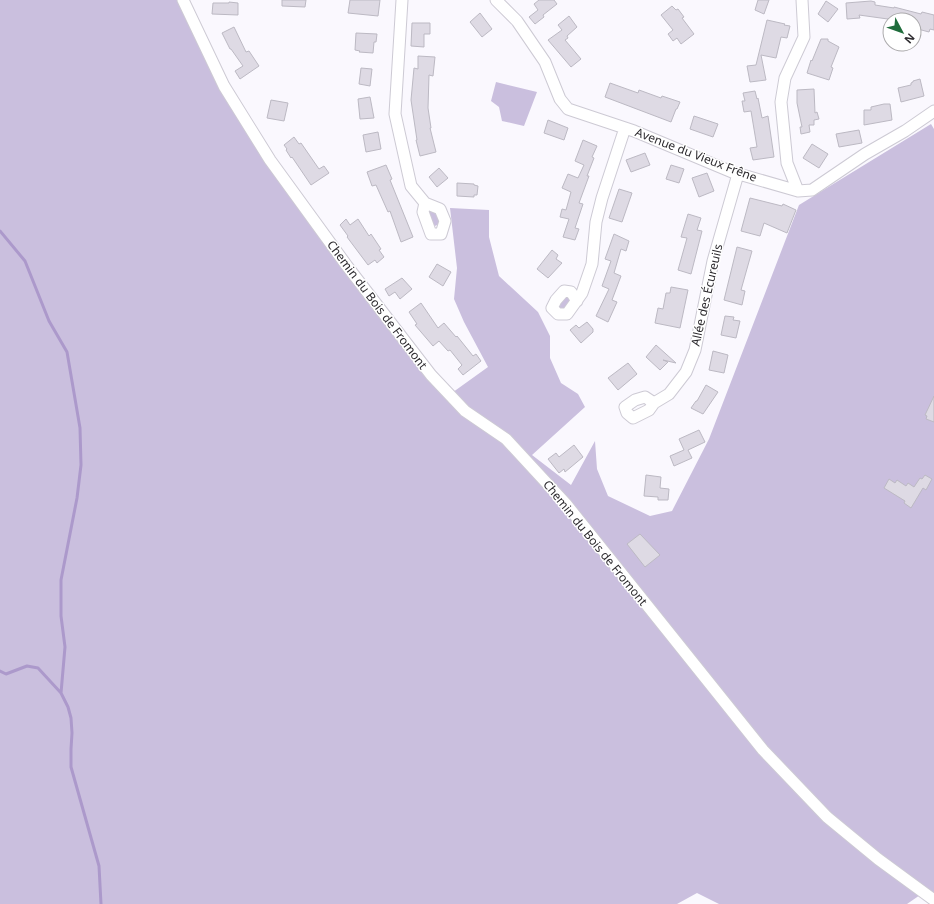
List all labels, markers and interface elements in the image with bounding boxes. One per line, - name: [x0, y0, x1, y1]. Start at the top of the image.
- north arrow: [882, 12, 922, 52]
- text: N: [901, 31, 919, 47]
- street label: Avenue du Vieux Frêne: [633, 123, 760, 186]
- street label: Chemin du Bois de Fromont: [323, 237, 432, 373]
- street label: Allée des Écureuils: [687, 242, 727, 348]
- street label: Chemin du Bois de Fromont: [539, 476, 652, 610]

